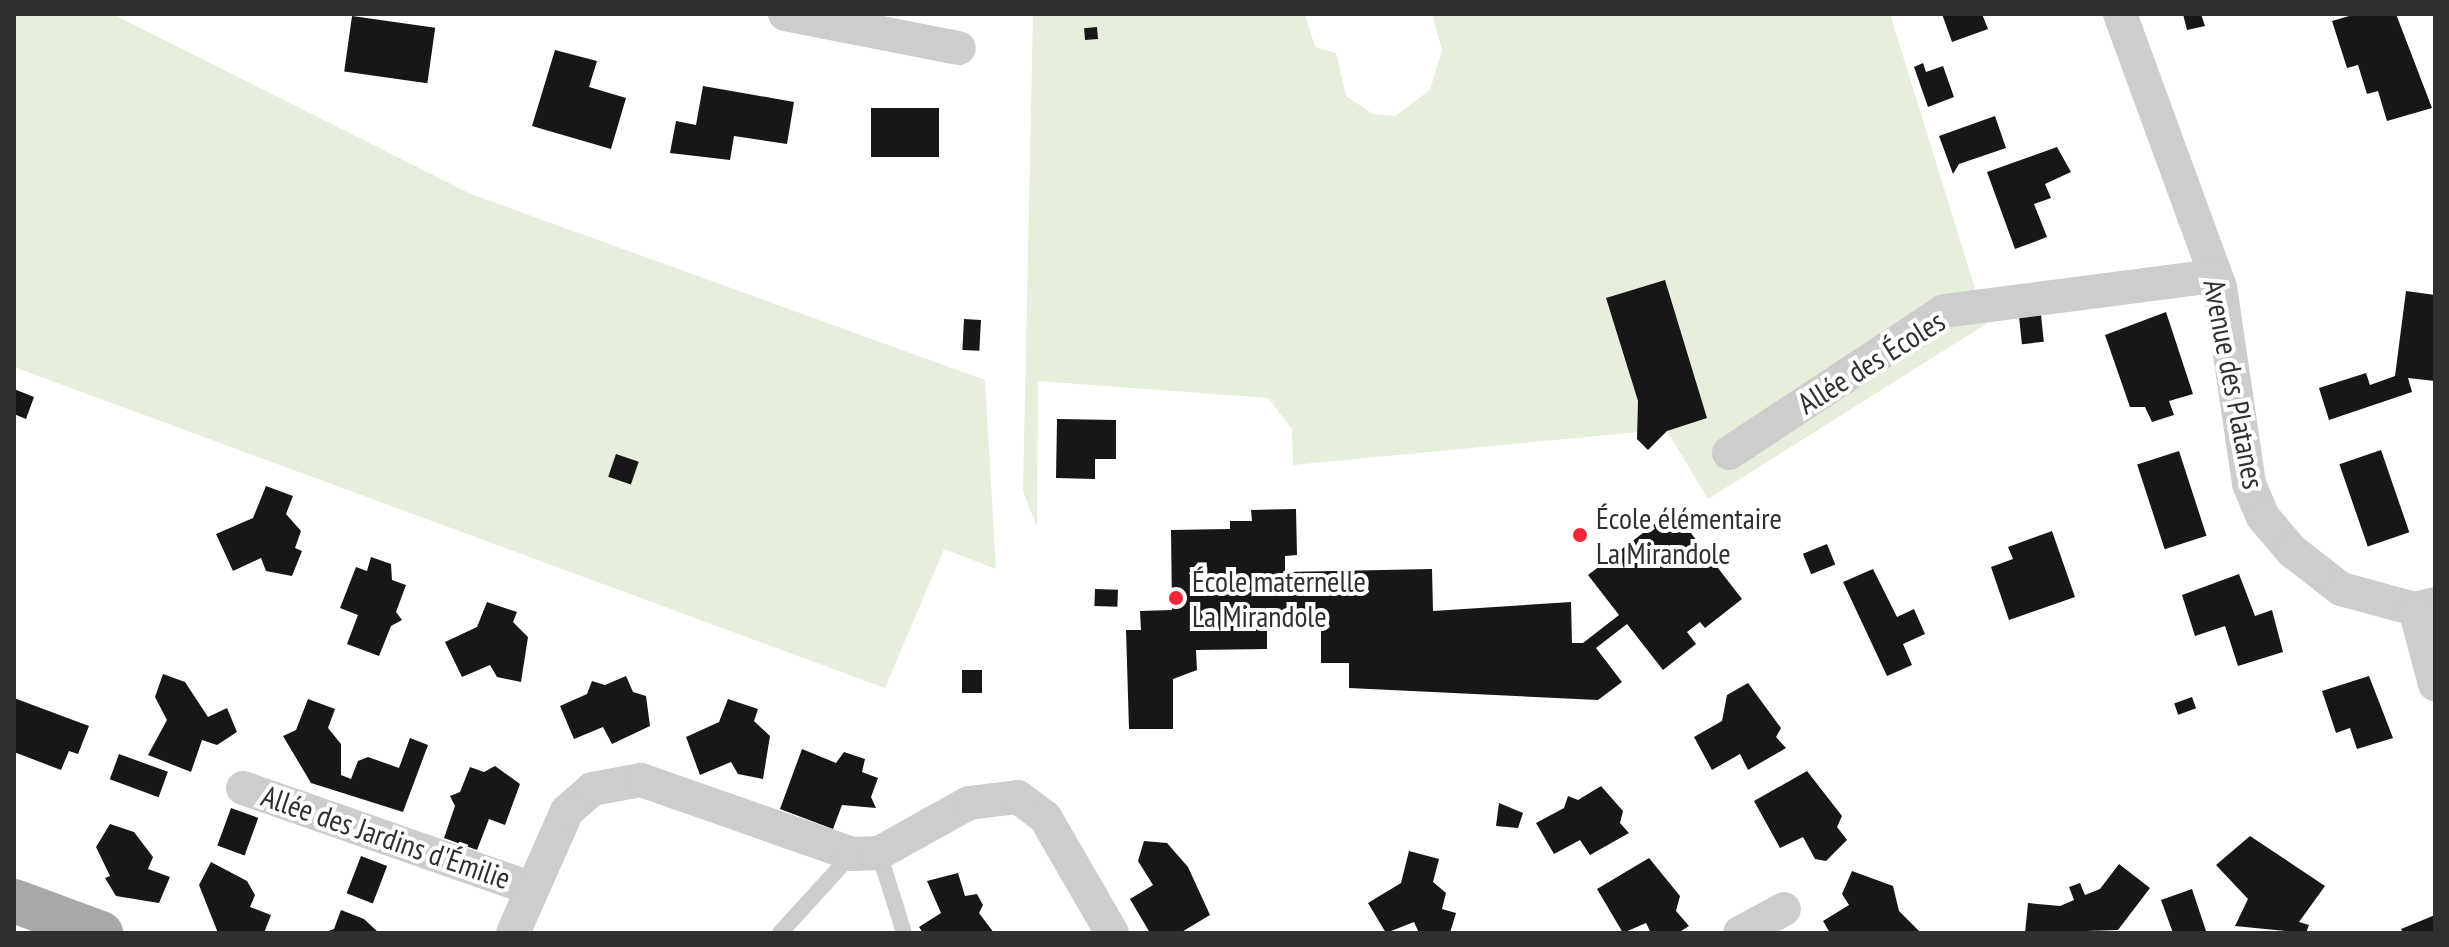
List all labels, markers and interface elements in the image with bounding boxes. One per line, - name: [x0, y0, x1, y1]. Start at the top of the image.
- street label: Avenue des Platanes: [2196, 276, 2272, 492]
- street label: Allée des Écoles: [1791, 303, 1951, 421]
- place label: École élémentaire La Mirandole: [1596, 500, 1782, 570]
- marker: École élémentaire La Mirandole: [1571, 526, 1589, 544]
- place label: École maternelle La Mirandole: [1192, 563, 1366, 634]
- marker: École maternelle La Mirandole: [1167, 589, 1185, 607]
- street label: Allée des Jardins d'Émilie: [257, 778, 515, 896]

